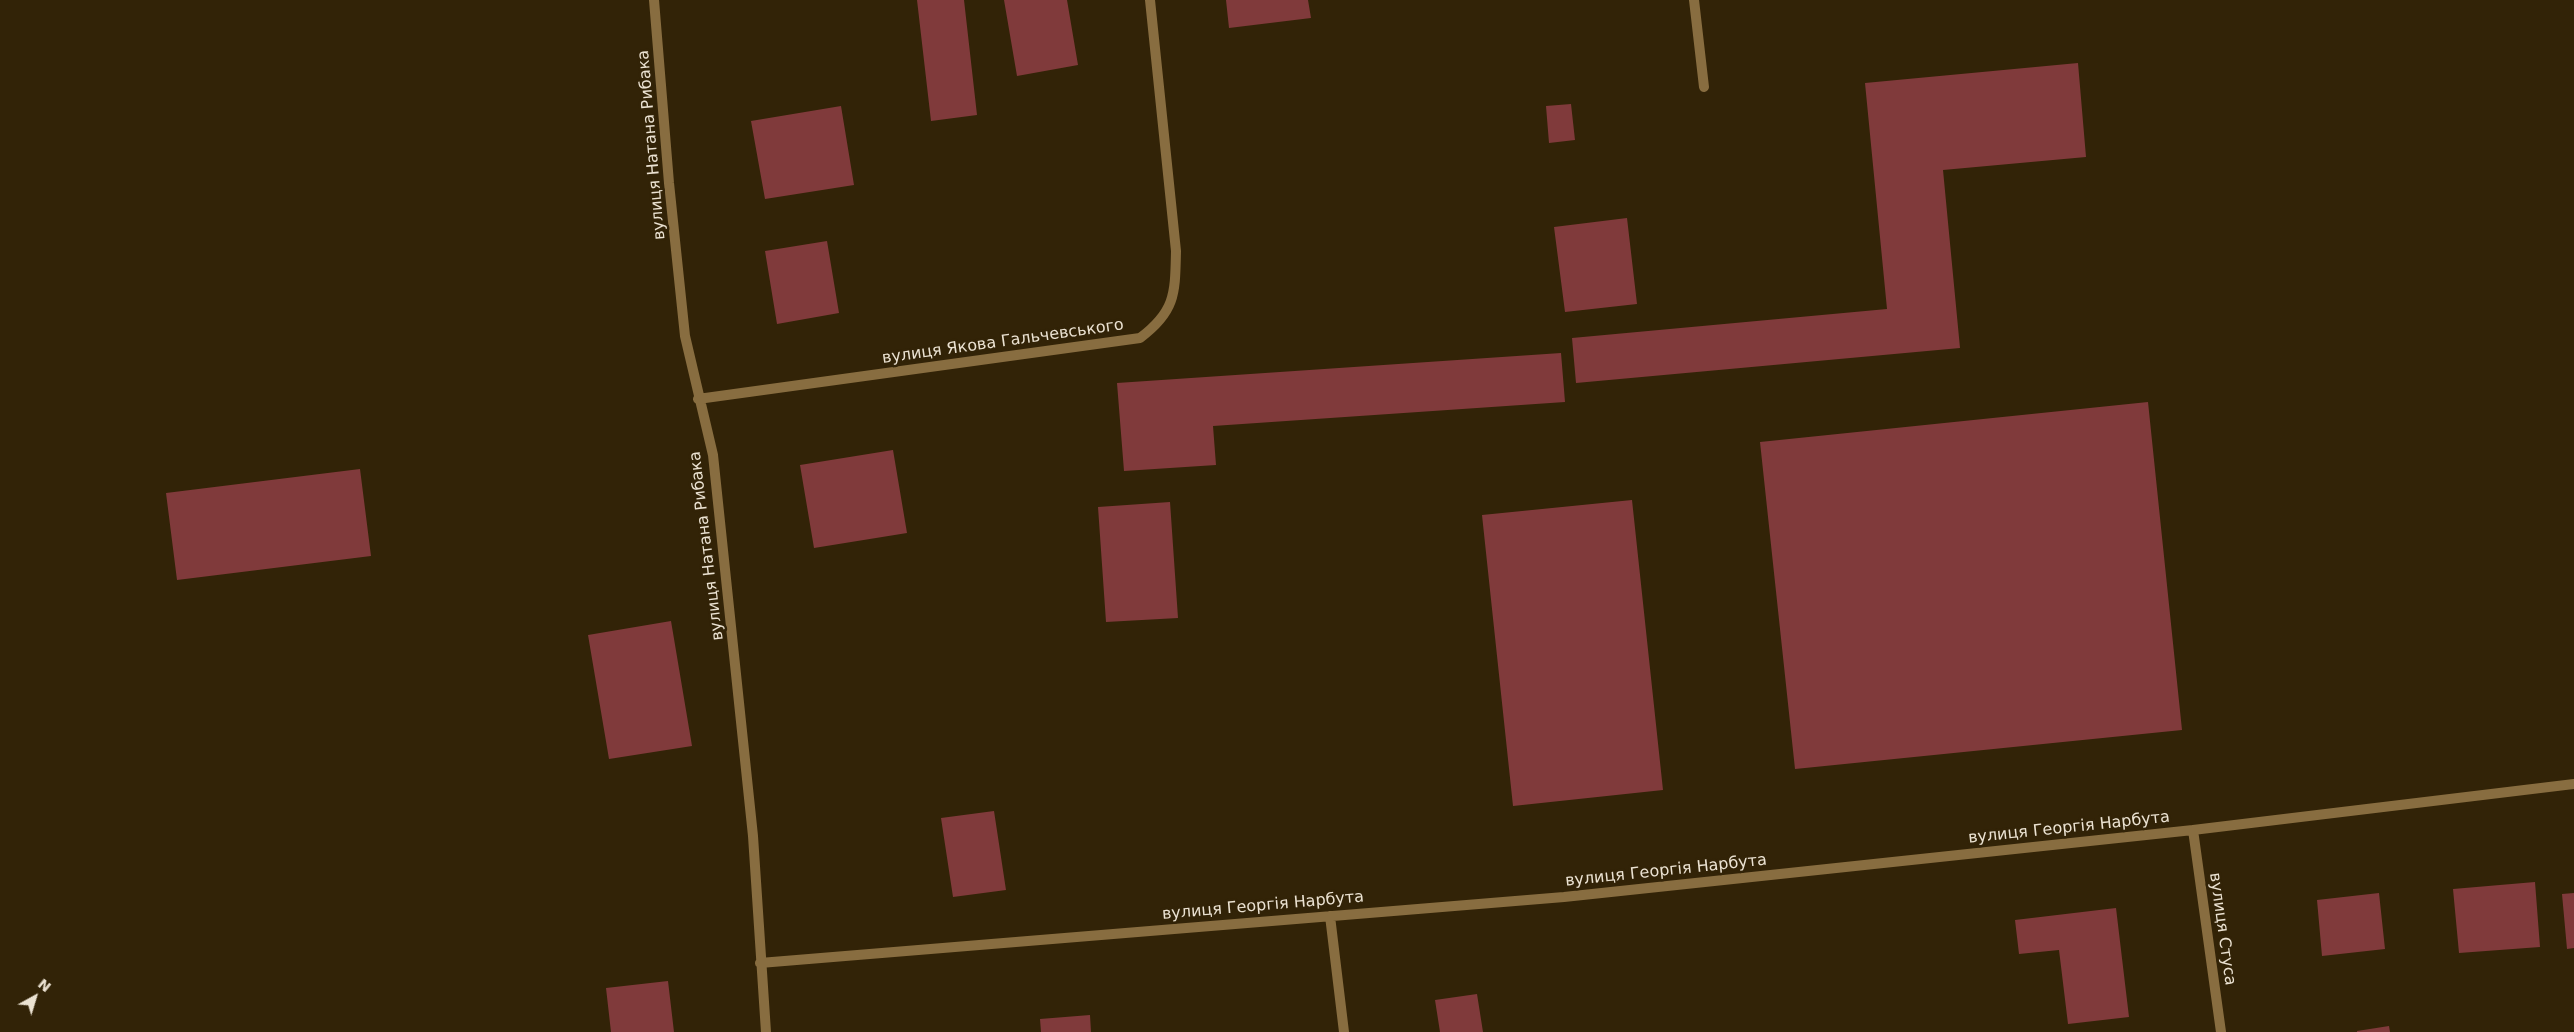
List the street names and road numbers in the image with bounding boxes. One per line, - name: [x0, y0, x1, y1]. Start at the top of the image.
- street label: вулиця Натана Рибака: [634, 49, 670, 241]
- street label: вулиця Якова Гальчевського: [881, 316, 1125, 368]
- street label: вулиця Натана Рибака: [686, 450, 728, 642]
- street label: вулиця Георгія Нарбута: [1967, 808, 2171, 848]
- street label: вулиця Георгія Нарбута: [1564, 851, 1768, 891]
- street label: вулиця Стуса: [2205, 871, 2239, 987]
- street label: вулиця Георгія Нарбута: [1161, 888, 1365, 924]

